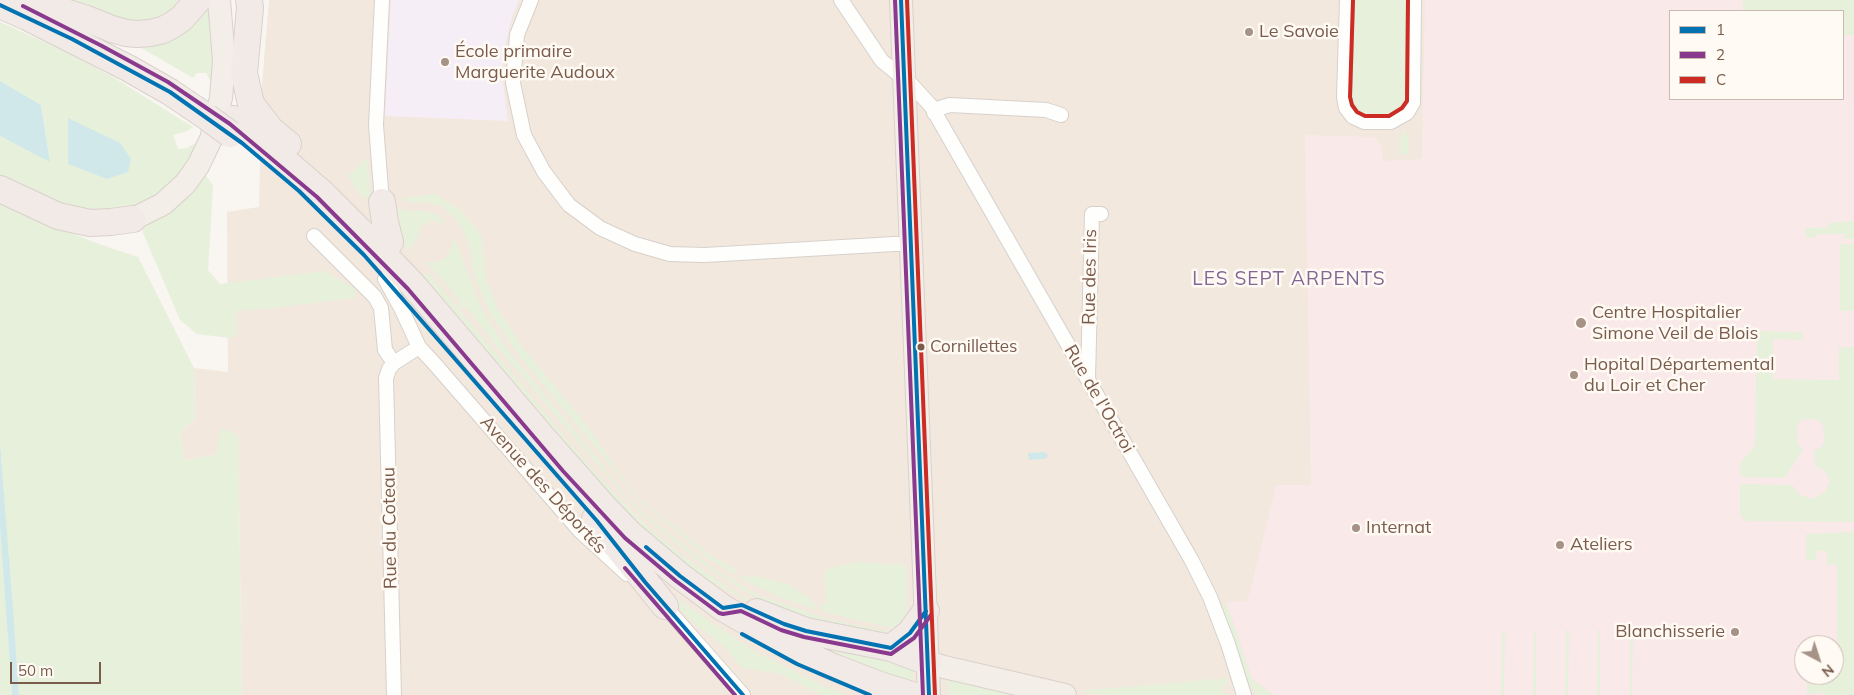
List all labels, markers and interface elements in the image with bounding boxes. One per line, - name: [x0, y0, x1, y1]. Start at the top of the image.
- legend: [1669, 10, 1844, 100]
- text: 1: [1716, 20, 1725, 39]
- place label: Le Savoie: [1259, 21, 1339, 43]
- marker: Le Savoie: [1243, 26, 1255, 38]
- place label: École primaire Marguerite Audoux: [455, 41, 615, 84]
- text: 2: [1716, 45, 1725, 64]
- marker: École primaire Marguerite Audoux: [439, 56, 451, 68]
- text: C: [1716, 70, 1726, 89]
- street label: Rue des Iris: [1078, 229, 1102, 325]
- district label: LES SEPT ARPENTS: [1190, 268, 1388, 290]
- place label: Centre Hospitalier Simone Veil de Blois: [1592, 302, 1758, 344]
- marker: Centre Hospitalier Simone Veil de Blois: [1574, 316, 1588, 330]
- place label: Cornillettes: [930, 337, 1018, 357]
- street label: Rue de l'Octroi: [1059, 341, 1139, 457]
- marker: Cornillettes: [916, 342, 926, 352]
- place label: Hopital Départemental du Loir et Cher: [1584, 354, 1775, 396]
- marker: Hopital Départemental du Loir et Cher: [1568, 369, 1580, 381]
- street label: Avenue des Déportés: [475, 412, 611, 558]
- street label: Rue du Coteau: [378, 467, 402, 589]
- place label: Internat: [1366, 517, 1431, 539]
- marker: Internat: [1350, 522, 1362, 534]
- place label: Ateliers: [1570, 534, 1633, 556]
- marker: Ateliers: [1554, 539, 1566, 551]
- place label: Blanchisserie: [1615, 621, 1725, 643]
- marker: Blanchisserie: [1729, 626, 1741, 638]
- north arrow: [1794, 635, 1844, 685]
- scale bar: [12, 652, 104, 684]
- text: N: [1818, 660, 1838, 681]
- text: 50 m: [18, 661, 53, 680]

